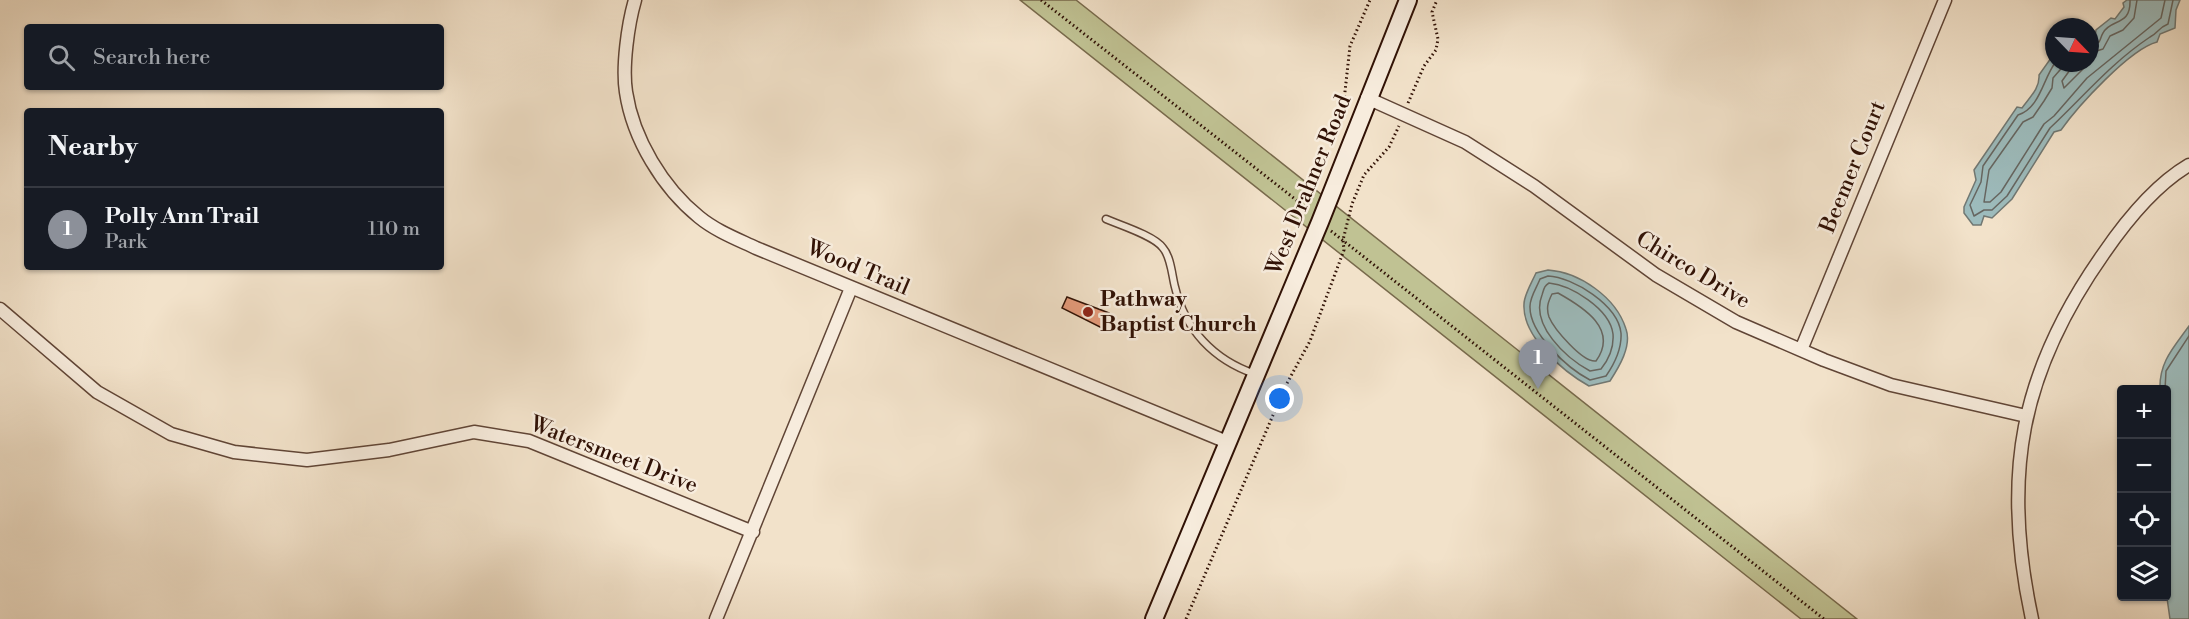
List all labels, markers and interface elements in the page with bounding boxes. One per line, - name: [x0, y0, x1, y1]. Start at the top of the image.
- north arrow: [2045, 18, 2099, 72]
- search box: [24, 24, 444, 90]
- icon: search: [45, 41, 78, 74]
- text: Search here: [93, 44, 210, 71]
- street label: West Drahner Road: [1260, 91, 1358, 280]
- street label: Beemer Court: [1814, 97, 1892, 238]
- text: Nearby: [48, 131, 138, 163]
- text: Polly Ann Trail: [105, 203, 259, 230]
- text: 1: [63, 217, 72, 242]
- text: 110 m: [368, 217, 420, 242]
- street label: Chirco Drive: [1631, 225, 1755, 315]
- text: Park: [105, 230, 147, 255]
- street label: Wood Trail: [802, 234, 914, 302]
- place label: Pathway Baptist Church: [1100, 286, 1257, 338]
- marker: Pathway Baptist Church: [1081, 305, 1095, 319]
- pin: 1: [1518, 340, 1558, 389]
- your location: [1265, 384, 1294, 413]
- map controls: [2117, 385, 2171, 601]
- button: +: [2117, 385, 2171, 439]
- street label: Watersmeet Drive: [525, 410, 702, 499]
- button: −: [2117, 439, 2171, 493]
- button: locate: [2117, 493, 2171, 547]
- button: layers: [2117, 547, 2171, 601]

